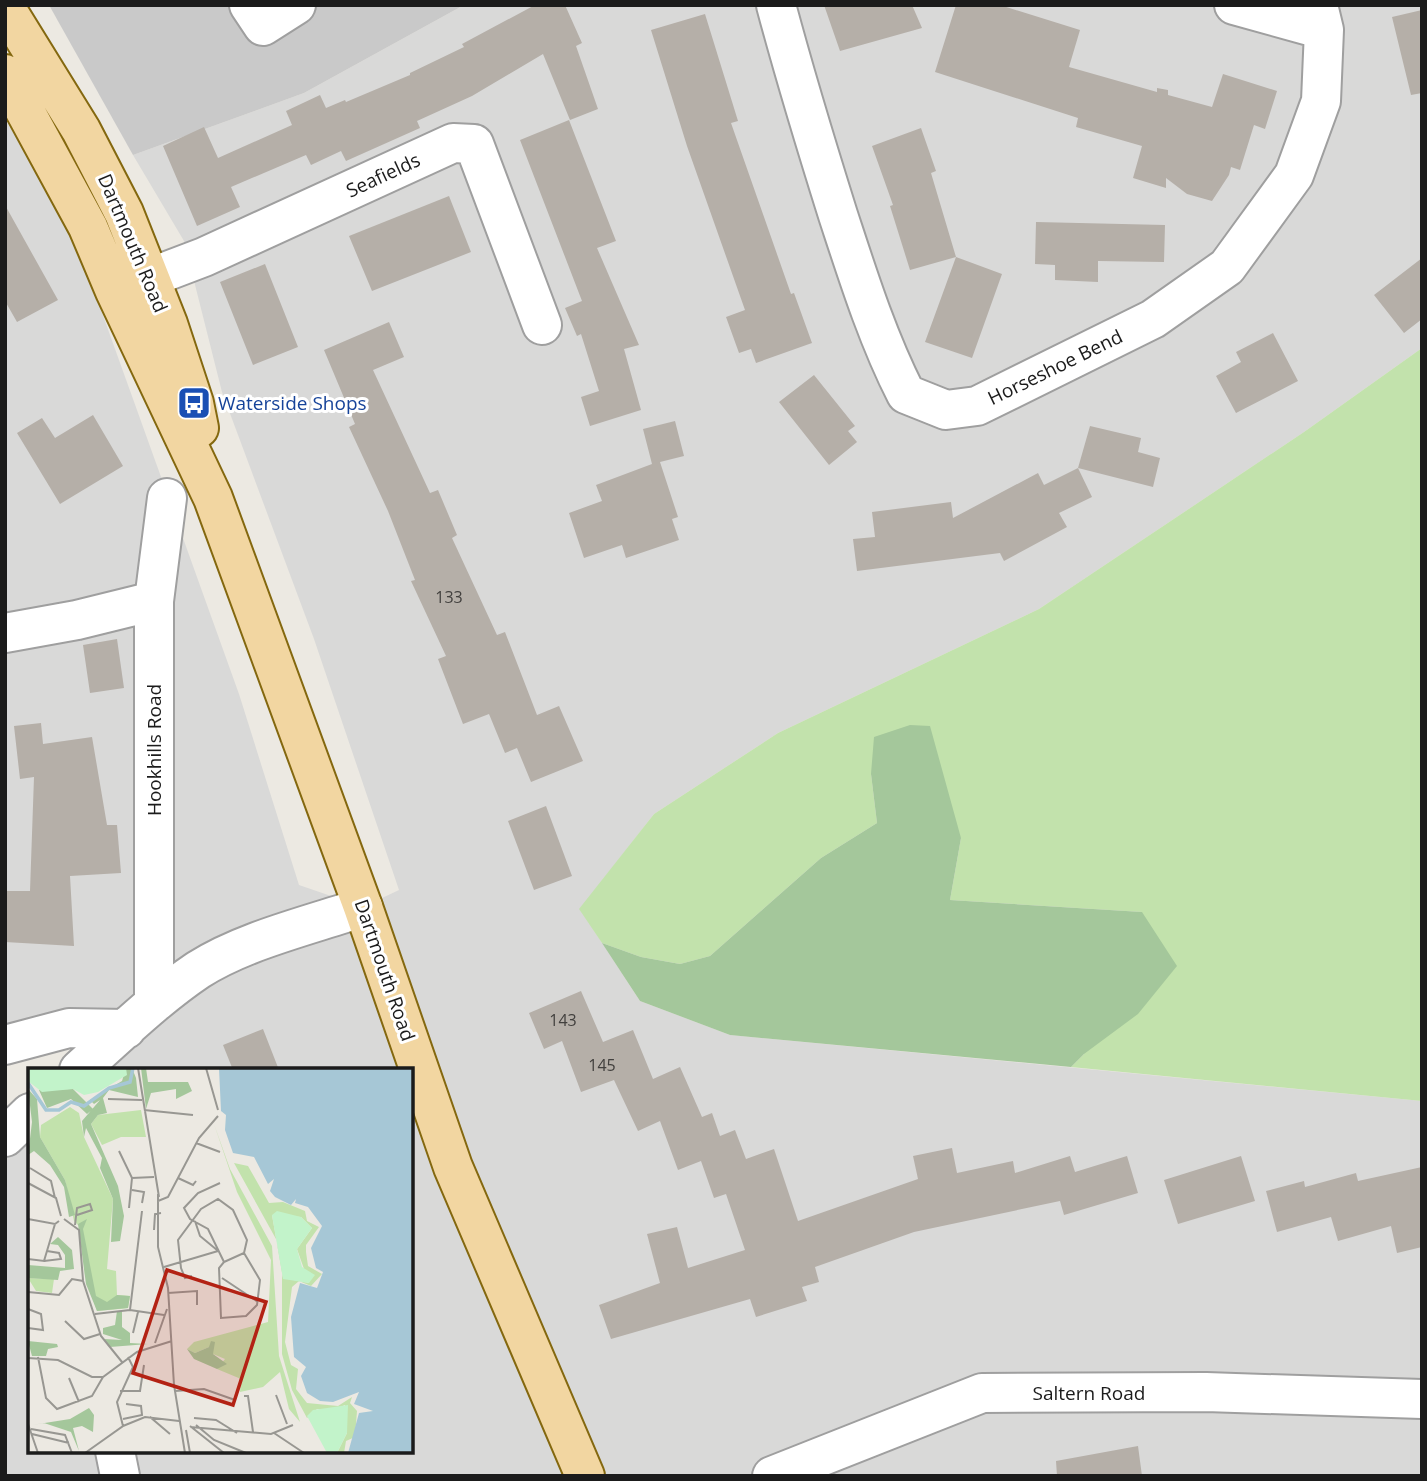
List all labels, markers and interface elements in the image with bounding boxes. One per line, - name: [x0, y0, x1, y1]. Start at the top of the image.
- street label: Seafields: [342, 147, 424, 203]
- street label: Dartmouth Road: [92, 170, 174, 316]
- street label: Horseshoe Bend: [983, 323, 1127, 411]
- bus stop icon: Waterside Shops: [175, 384, 213, 422]
- place label: Waterside Shops: [218, 390, 367, 416]
- house number: 133: [435, 586, 463, 608]
- street label: Hookhills Road: [141, 684, 167, 816]
- street label: Dartmouth Road: [349, 896, 421, 1044]
- house number: 143: [549, 1009, 577, 1031]
- house number: 145: [588, 1054, 616, 1076]
- inset map: [28, 1068, 413, 1453]
- street label: Saltern Road: [1033, 1380, 1145, 1406]

